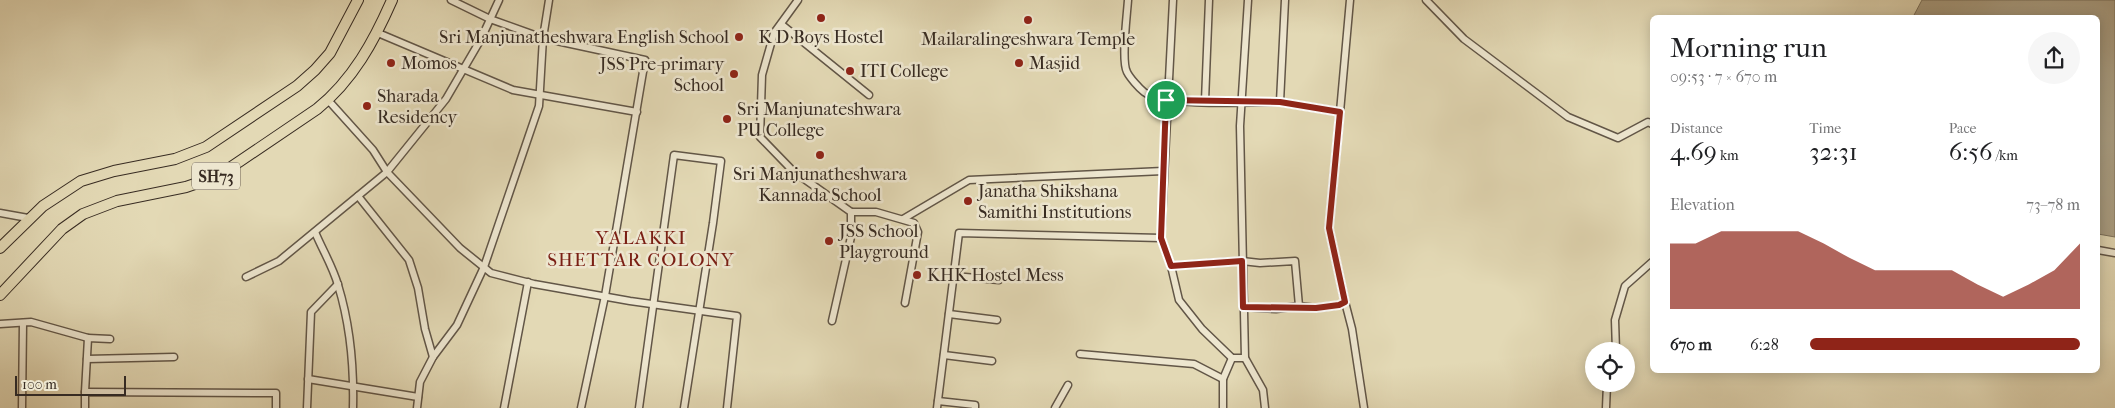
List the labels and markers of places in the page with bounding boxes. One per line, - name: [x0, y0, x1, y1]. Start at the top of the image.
- marker: K D Boys Hostel: [815, 12, 827, 24]
- marker: Mailaralingeshwara Temple: [1022, 14, 1034, 26]
- place label: Sri Manjunatheshwara English School: [439, 27, 729, 48]
- place label: K D Boys Hostel: [759, 27, 883, 48]
- place label: Mailaralingeshwara Temple: [921, 29, 1135, 50]
- marker: Sri Manjunatheshwara English School: [733, 31, 745, 43]
- place label: Momos: [401, 53, 457, 74]
- place label: Masjid: [1029, 53, 1080, 74]
- place label: JSS Pre-primary School: [598, 54, 725, 96]
- marker: Momos: [385, 57, 397, 69]
- marker: Masjid: [1013, 57, 1025, 69]
- place label: ITI College: [860, 61, 948, 82]
- marker: ITI College: [844, 65, 856, 77]
- marker: JSS Pre-primary School: [728, 68, 740, 80]
- pin: [1145, 79, 1187, 121]
- place label: Sharada Residency: [377, 86, 458, 128]
- place label: Sri Manjunateshwara PU College: [737, 99, 902, 141]
- marker: Sharada Residency: [361, 100, 373, 112]
- marker: Sri Manjunateshwara PU College: [721, 113, 733, 125]
- marker: Sri Manjunatheshwara Kannada School: [814, 149, 826, 161]
- place label: Sri Manjunatheshwara Kannada School: [733, 164, 908, 206]
- place label: Janatha Shikshana Samithi Institutions: [976, 181, 1132, 223]
- marker: Janatha Shikshana Samithi Institutions: [962, 195, 974, 207]
- place label: JSS School Playground: [837, 221, 929, 263]
- marker: JSS School Playground: [823, 235, 835, 247]
- place label: KHK Hostel Mess: [927, 265, 1064, 286]
- marker: KHK Hostel Mess: [911, 269, 923, 281]

